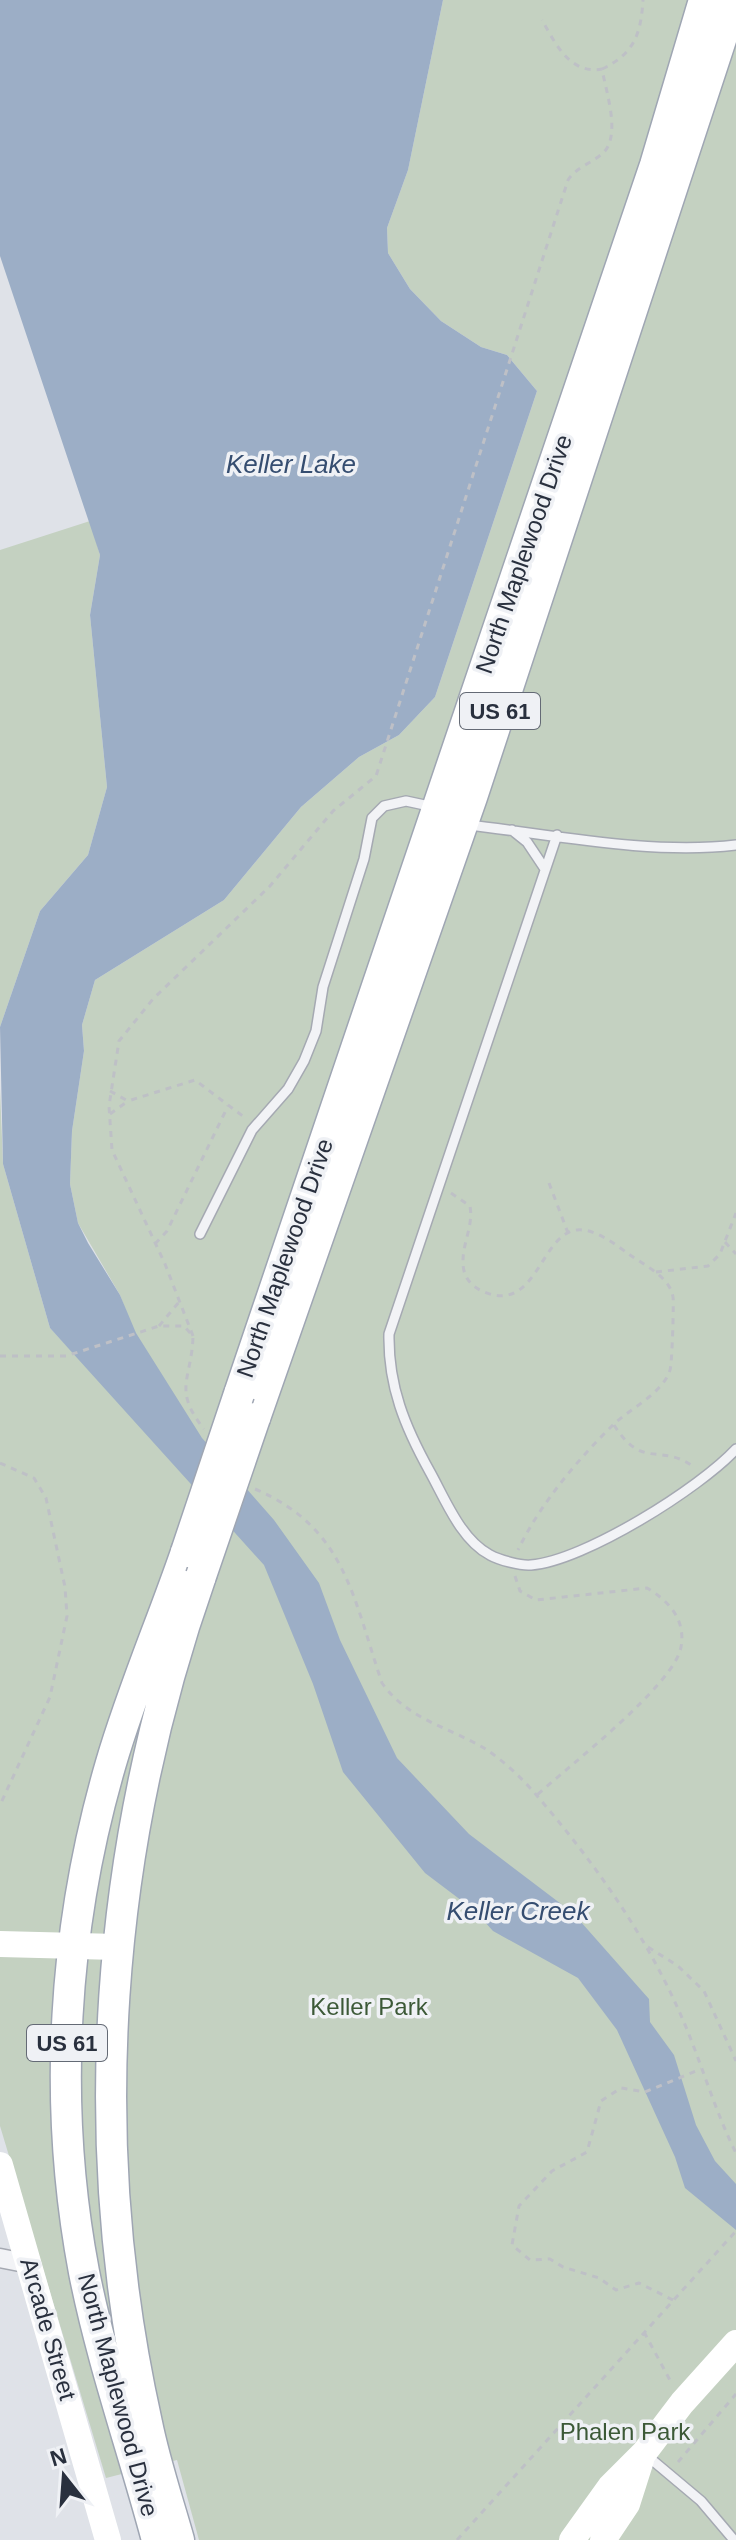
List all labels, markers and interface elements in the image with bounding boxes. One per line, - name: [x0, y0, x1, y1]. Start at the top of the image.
- street label: North Maplewood Drive: [470, 431, 577, 677]
- water label: Keller Lake: [226, 449, 356, 479]
- road number: US 61: [460, 693, 540, 729]
- street label: North Maplewood Drive: [231, 1135, 338, 1381]
- water label: Keller Creek: [446, 1896, 592, 1926]
- park label: Keller Park: [310, 1993, 429, 2020]
- road number: US 61: [27, 2025, 107, 2061]
- street label: Arcade Street: [15, 2255, 82, 2403]
- street label: North Maplewood Drive: [73, 2270, 164, 2519]
- park label: Phalen Park: [560, 2418, 691, 2445]
- north arrow: [24, 2436, 104, 2516]
- text: N: [47, 2443, 70, 2472]

